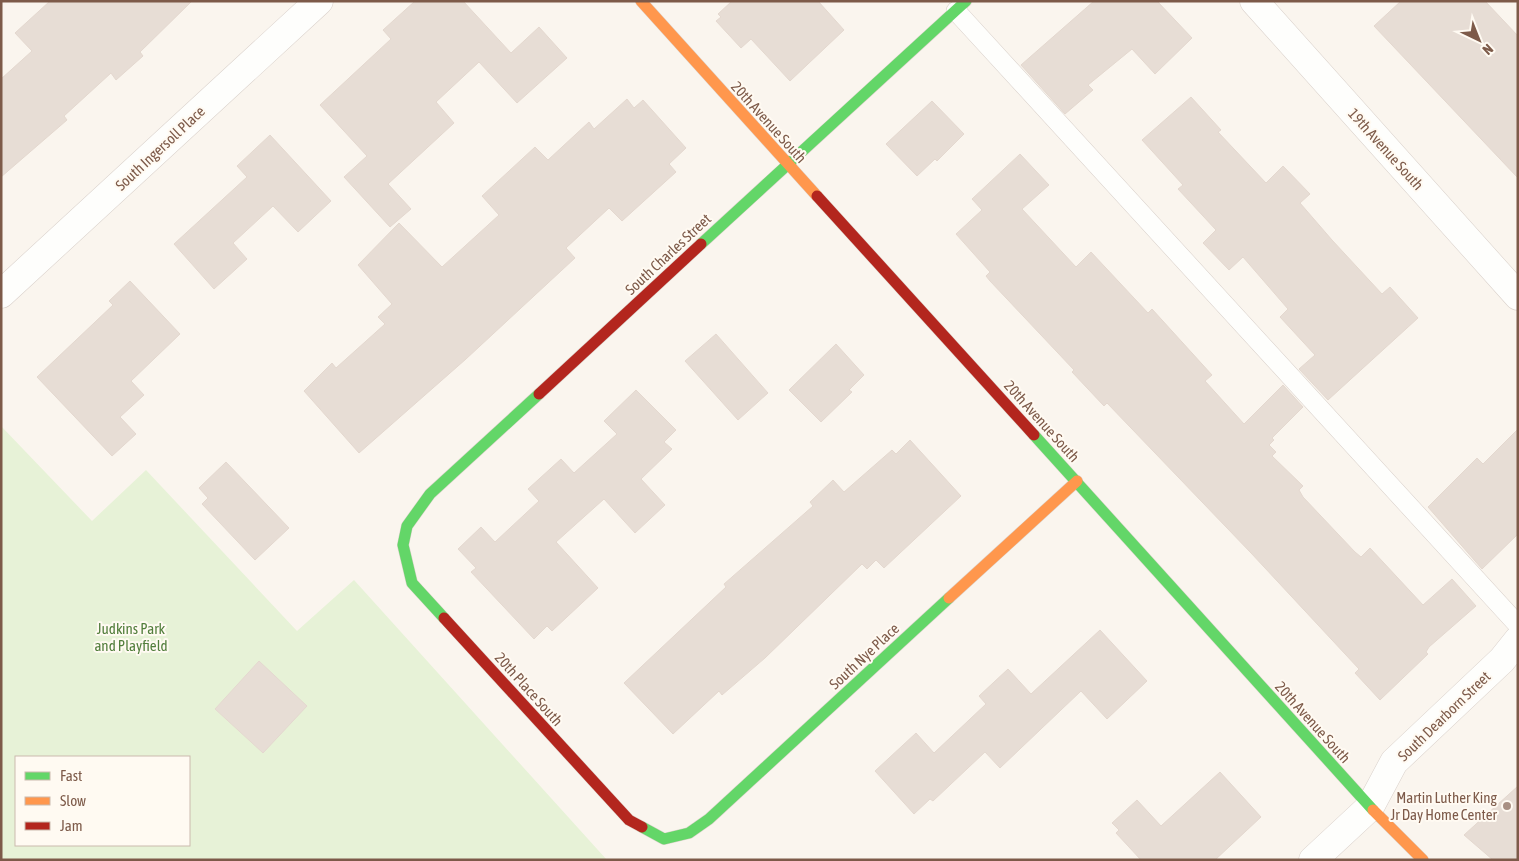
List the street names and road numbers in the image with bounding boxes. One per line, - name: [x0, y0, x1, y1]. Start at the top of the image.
- street label: 20th Avenue South: [728, 78, 810, 166]
- street label: South Ingersoll Place: [112, 102, 208, 194]
- street label: 19th Avenue South: [1345, 105, 1427, 193]
- street label: South Charles Street: [622, 210, 714, 298]
- street label: 20th Avenue South: [1001, 377, 1083, 465]
- street label: South Nye Place: [826, 619, 902, 692]
- street label: 20th Place South: [492, 649, 566, 729]
- street label: South Dearborn Street: [1394, 668, 1494, 764]
- street label: 20th Avenue South: [1272, 678, 1354, 766]

